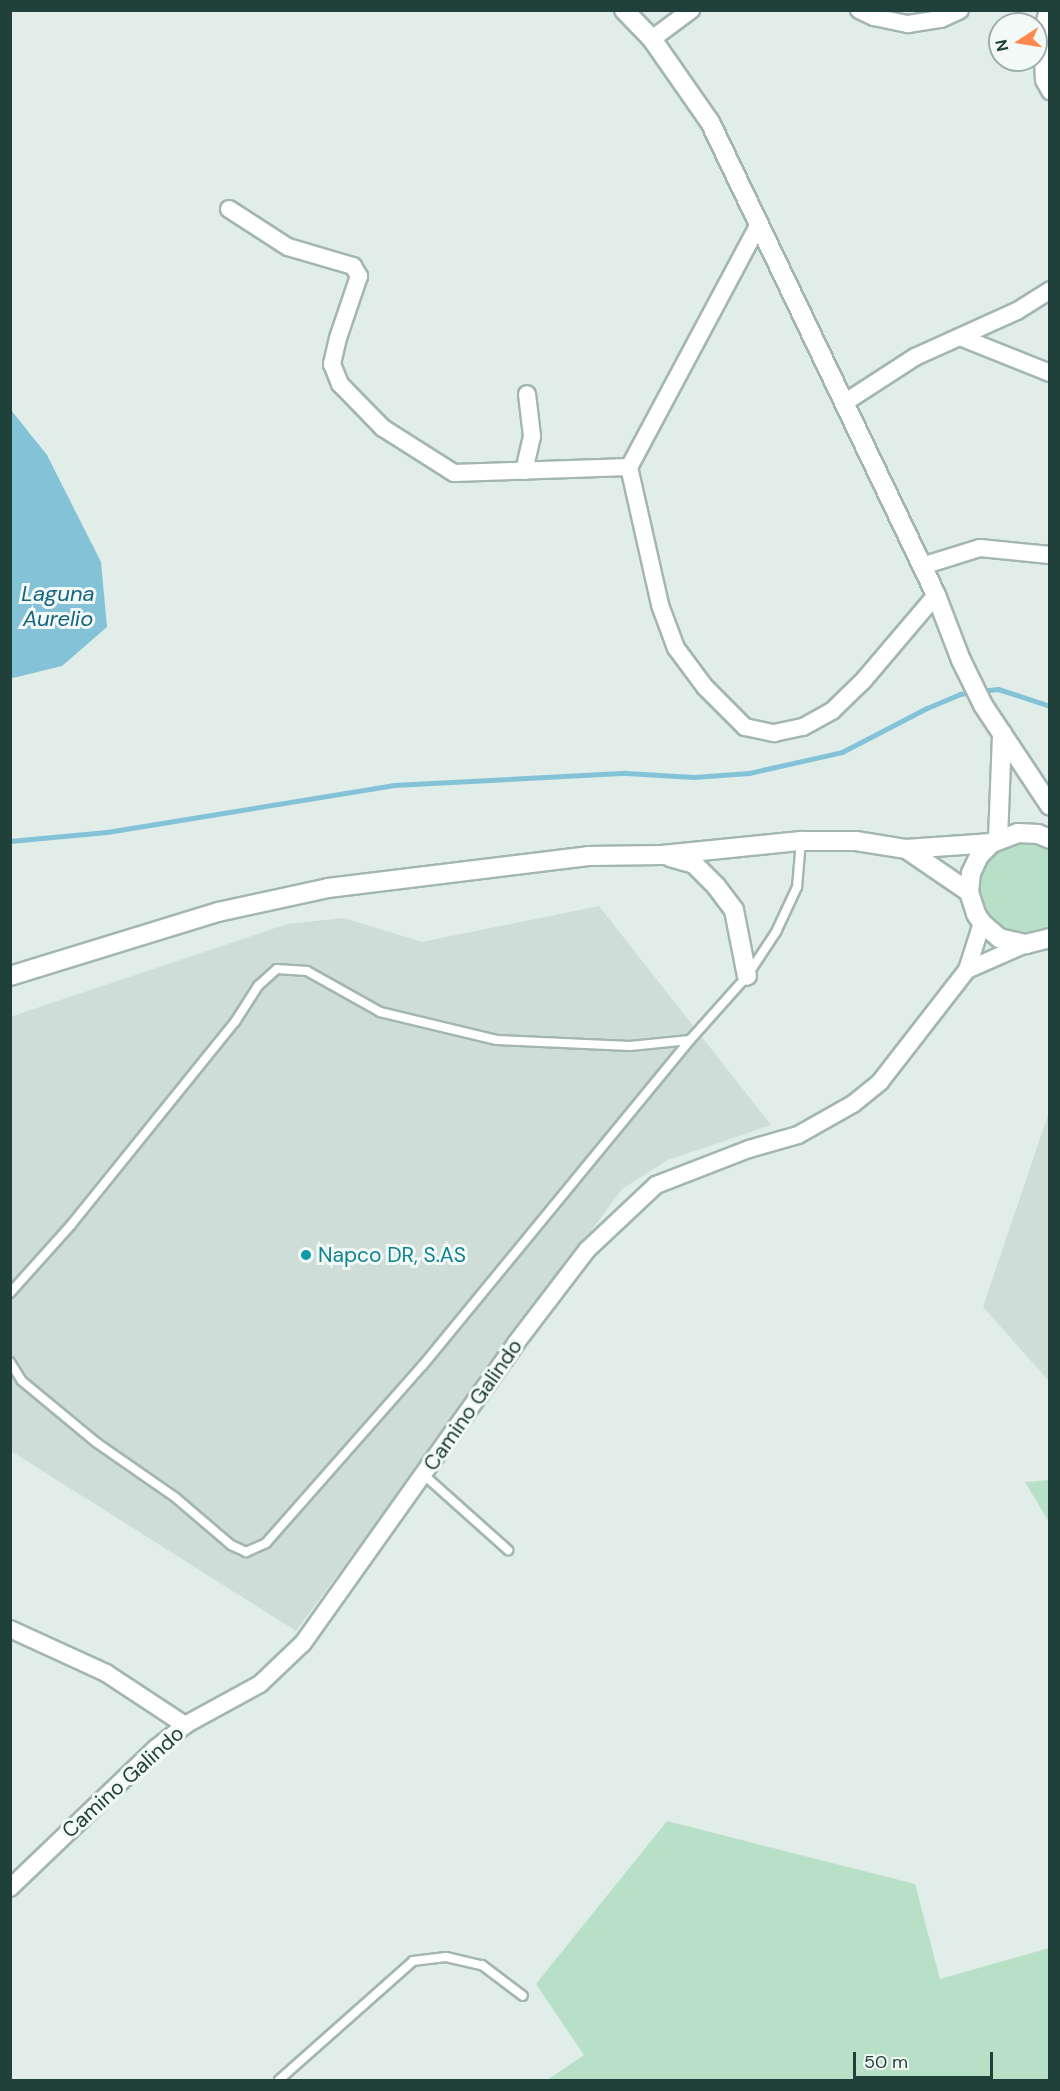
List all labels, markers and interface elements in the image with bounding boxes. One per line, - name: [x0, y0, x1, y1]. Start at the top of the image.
- north arrow: [988, 12, 1048, 72]
- text: N: [990, 38, 1013, 53]
- water label: Laguna Aurelio: [21, 580, 95, 632]
- place label: Napco DR, S.AS: [318, 1242, 466, 1268]
- marker: Napco DR, S.AS: [299, 1248, 313, 1262]
- street label: Camino Galindo: [418, 1334, 528, 1476]
- street label: Camino Galindo: [57, 1721, 189, 1843]
- scale bar: [856, 2040, 996, 2078]
- text: 50 m: [864, 2050, 908, 2074]

